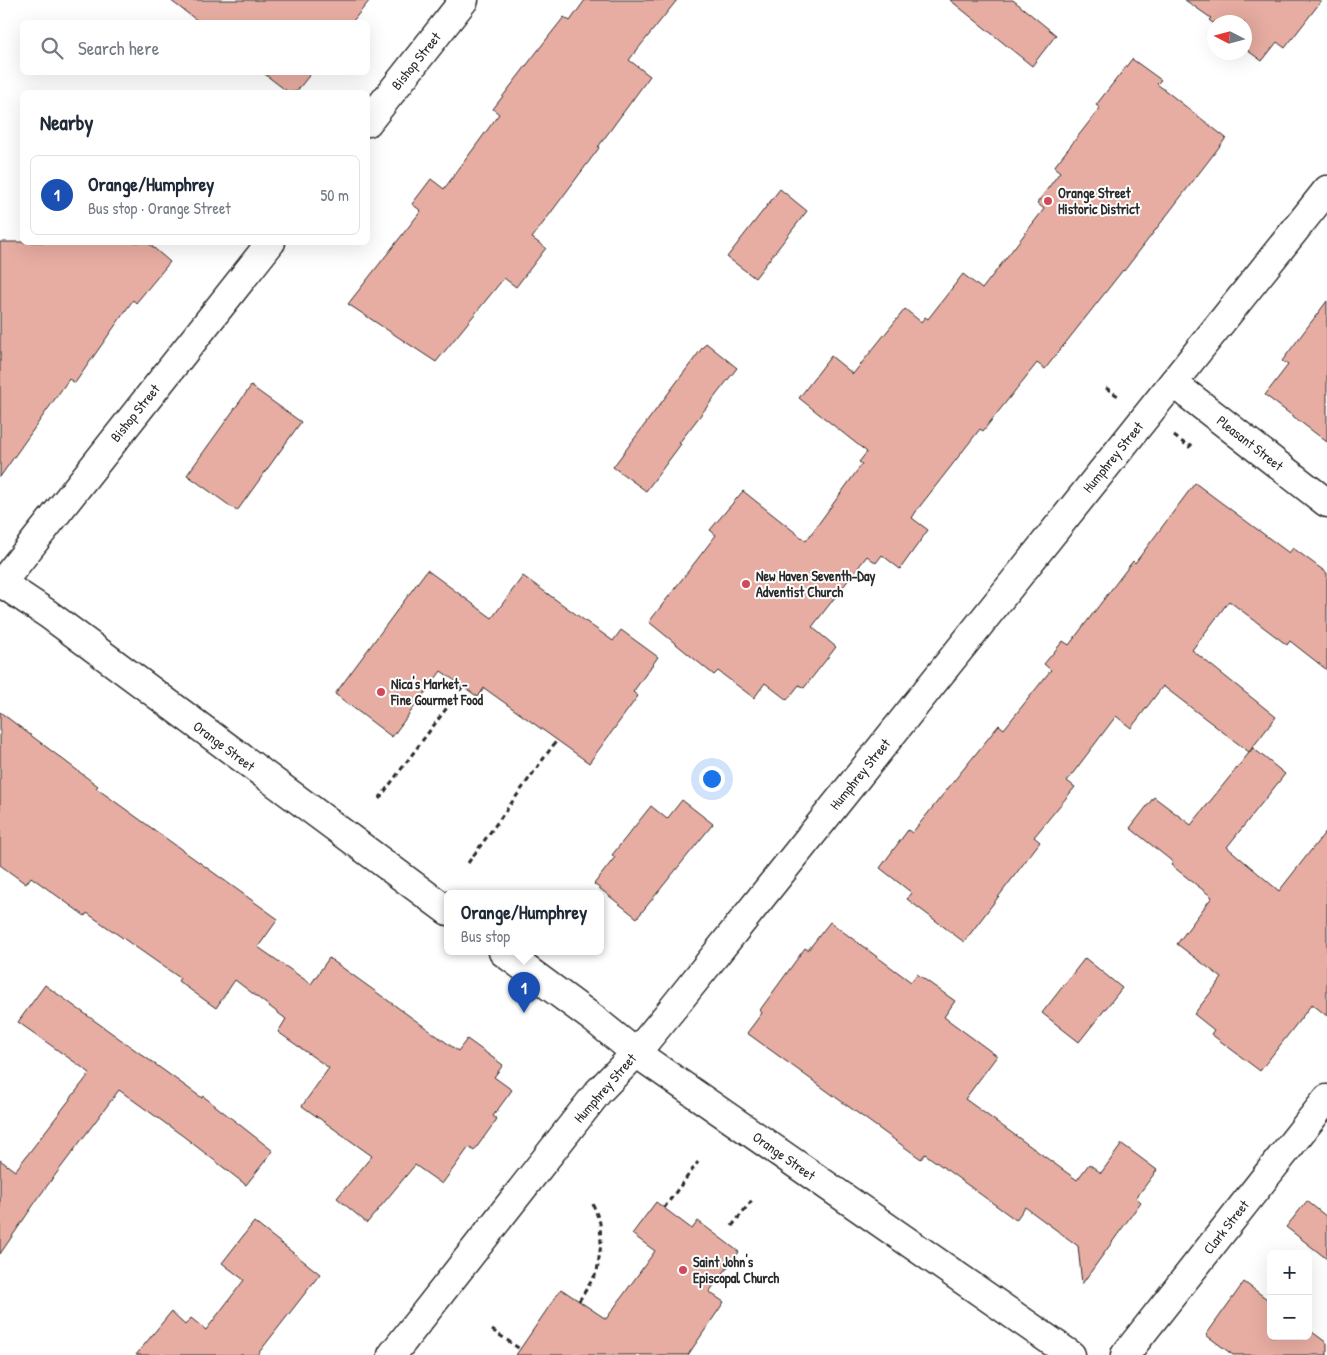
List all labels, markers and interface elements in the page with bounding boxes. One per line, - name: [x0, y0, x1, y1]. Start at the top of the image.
- north arrow: [1207, 15, 1252, 60]
- search box: [20, 20, 370, 75]
- street label: Bishop Street: [387, 28, 446, 94]
- icon: search: [38, 34, 66, 62]
- text: Search here: [78, 35, 159, 61]
- text: Nearby: [40, 108, 93, 137]
- text: Orange/Humphrey: [88, 171, 214, 197]
- place label: Orange Street Historic District: [1058, 183, 1141, 218]
- text: 1: [54, 184, 60, 206]
- text: 50 m: [321, 184, 349, 206]
- marker: Orange Street Historic District: [1042, 195, 1054, 207]
- text: Bus stop · Orange Street: [88, 197, 231, 219]
- street label: Bishop Street: [106, 380, 165, 446]
- street label: Pleasant Street: [1213, 411, 1288, 475]
- street label: Humphrey Street: [1078, 417, 1148, 497]
- place label: New Haven Seventh-Day Adventist Church: [756, 566, 875, 601]
- marker: New Haven Seventh-Day Adventist Church: [740, 578, 752, 590]
- place label: Nica's Market - Fine Gourmet Food: [390, 674, 484, 709]
- marker: Nica's Market - Fine Gourmet Food: [375, 686, 387, 698]
- street label: Orange Street: [189, 716, 259, 776]
- street label: Humphrey Street: [825, 734, 895, 814]
- your location: [699, 766, 725, 792]
- popup: [444, 890, 604, 955]
- text: Orange/Humphrey: [461, 899, 587, 925]
- text: Bus stop: [461, 925, 510, 947]
- pin: 1: [508, 972, 540, 1013]
- street label: Humphrey Street: [569, 1049, 641, 1127]
- street label: Orange Street: [749, 1127, 820, 1185]
- street label: Clark Street: [1198, 1196, 1253, 1258]
- map controls: [1267, 1250, 1312, 1340]
- button: +: [1267, 1250, 1312, 1295]
- place label: Saint John's Episcopal Church: [693, 1252, 779, 1289]
- marker: Saint John's Episcopal Church: [677, 1264, 689, 1276]
- button: −: [1267, 1295, 1312, 1340]

